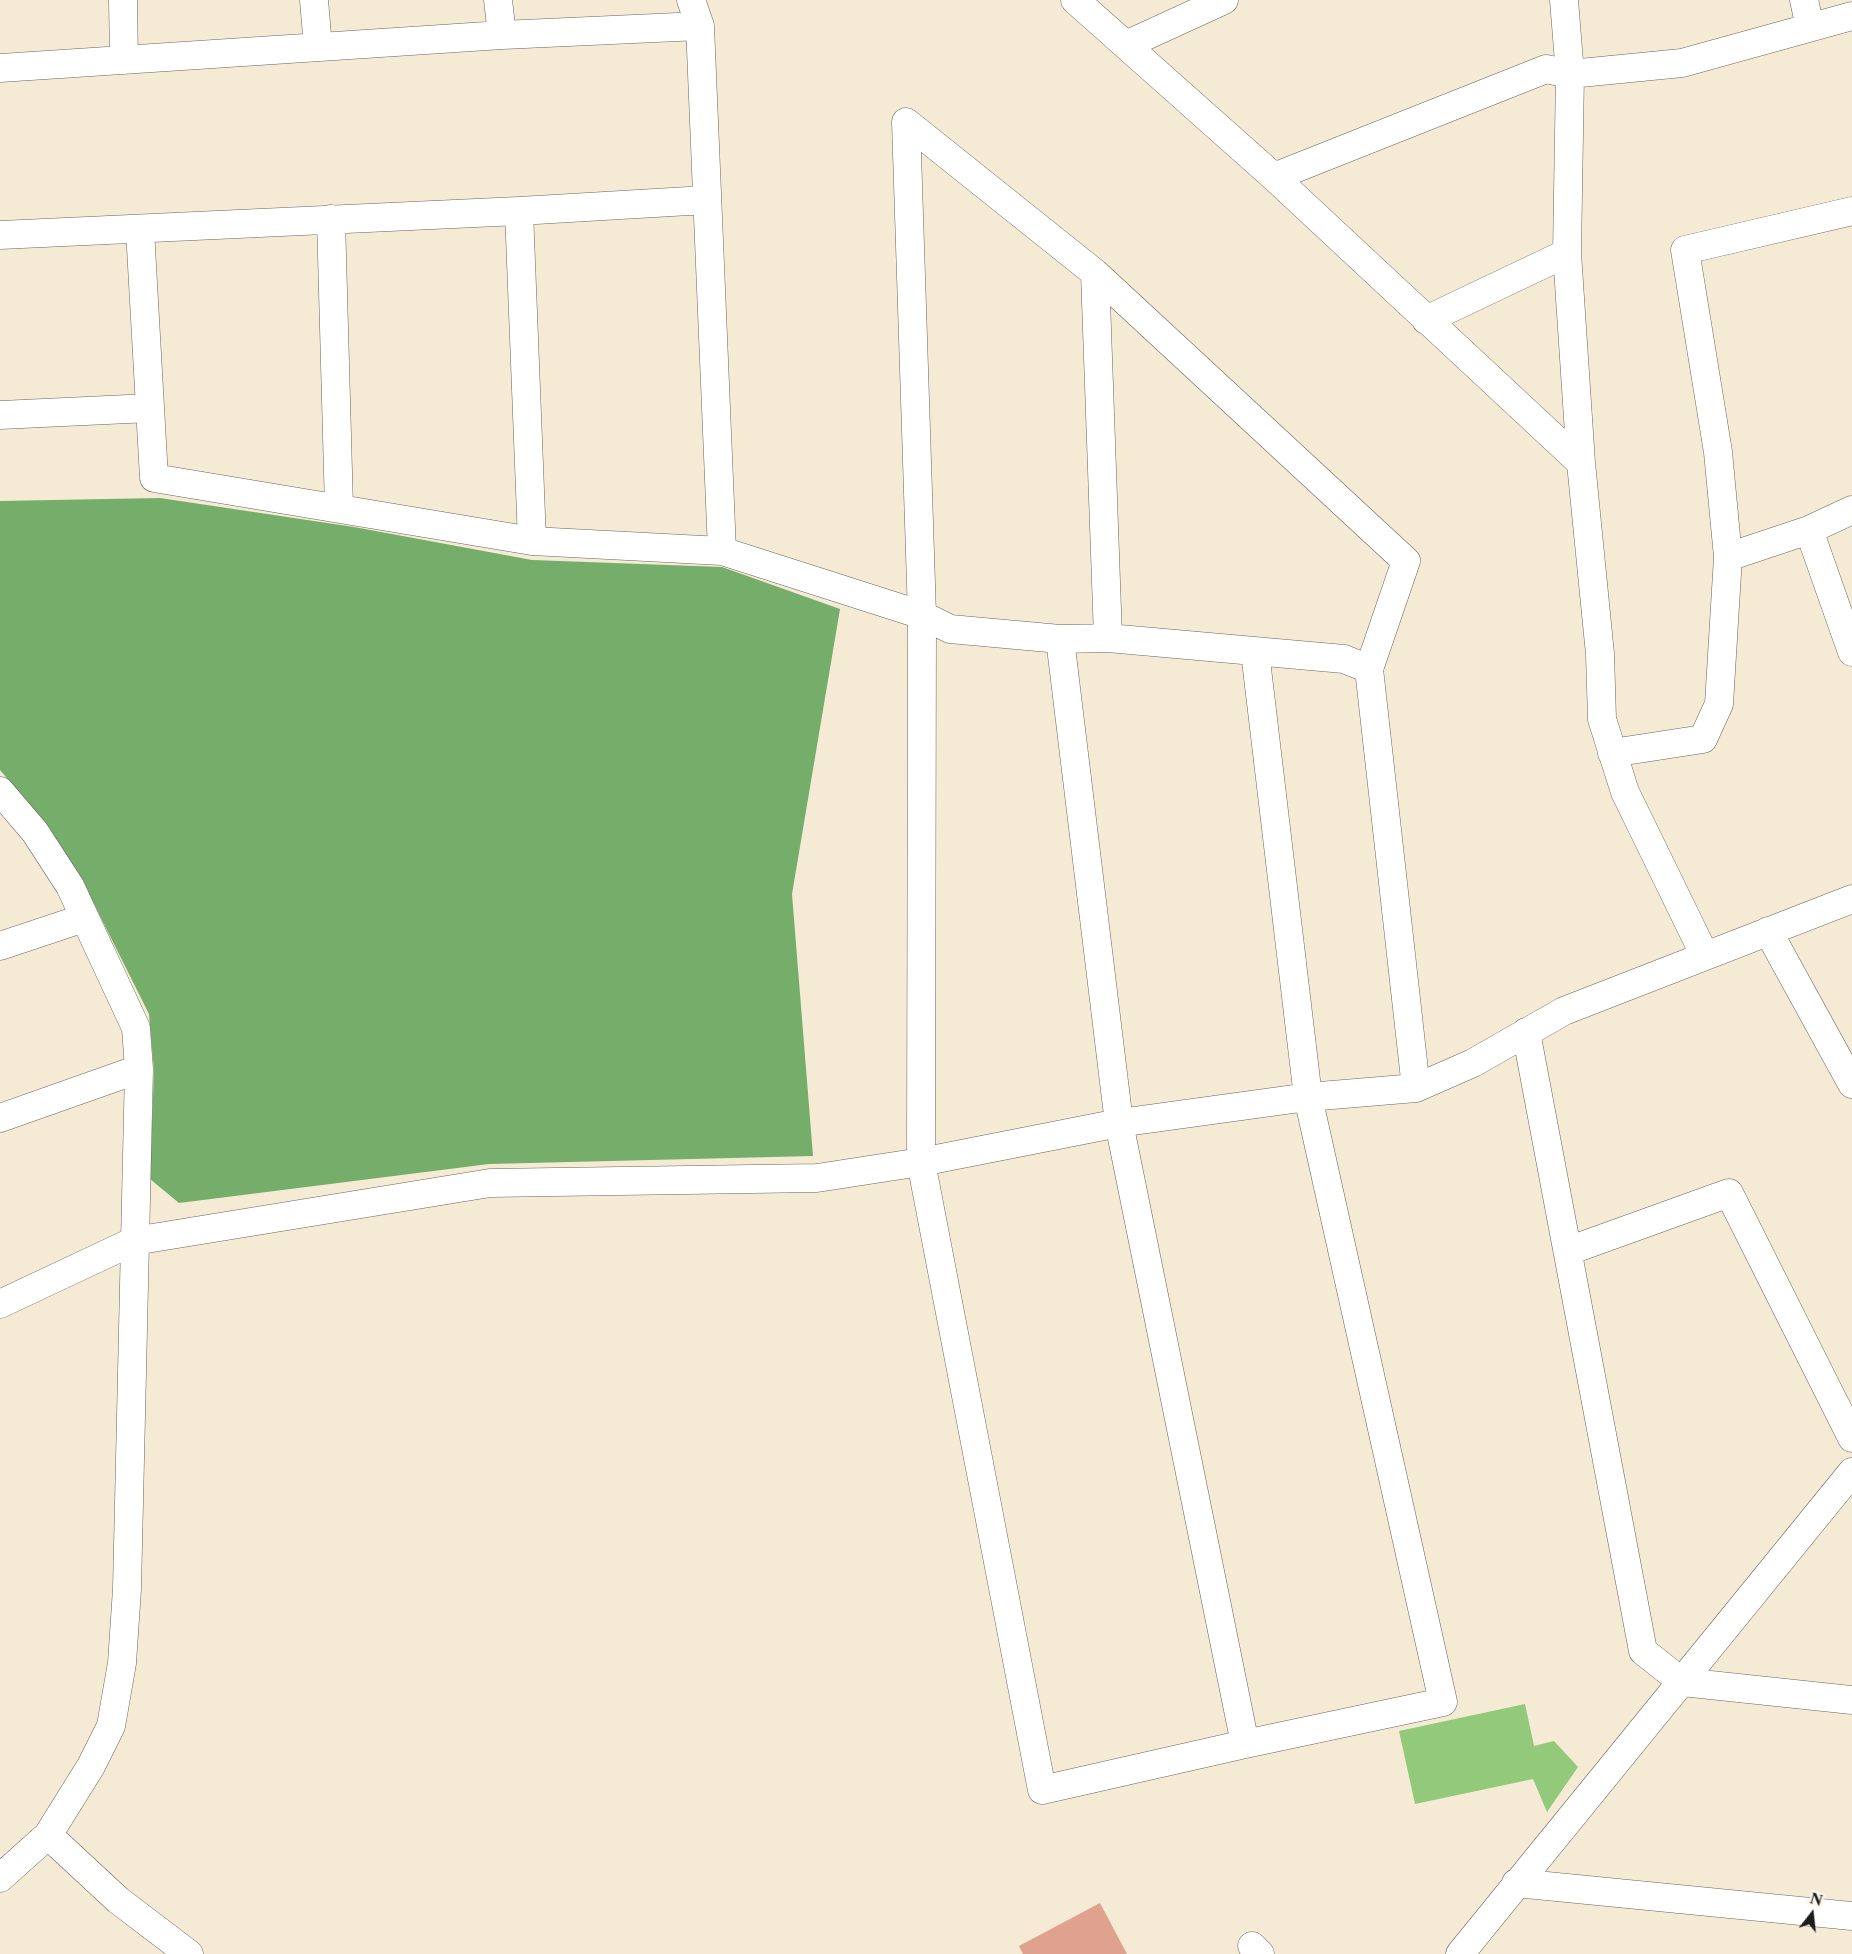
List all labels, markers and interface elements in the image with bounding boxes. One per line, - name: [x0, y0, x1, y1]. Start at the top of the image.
- north arrow: [1787, 1889, 1837, 1939]
- text: N: [1808, 1889, 1824, 1910]

